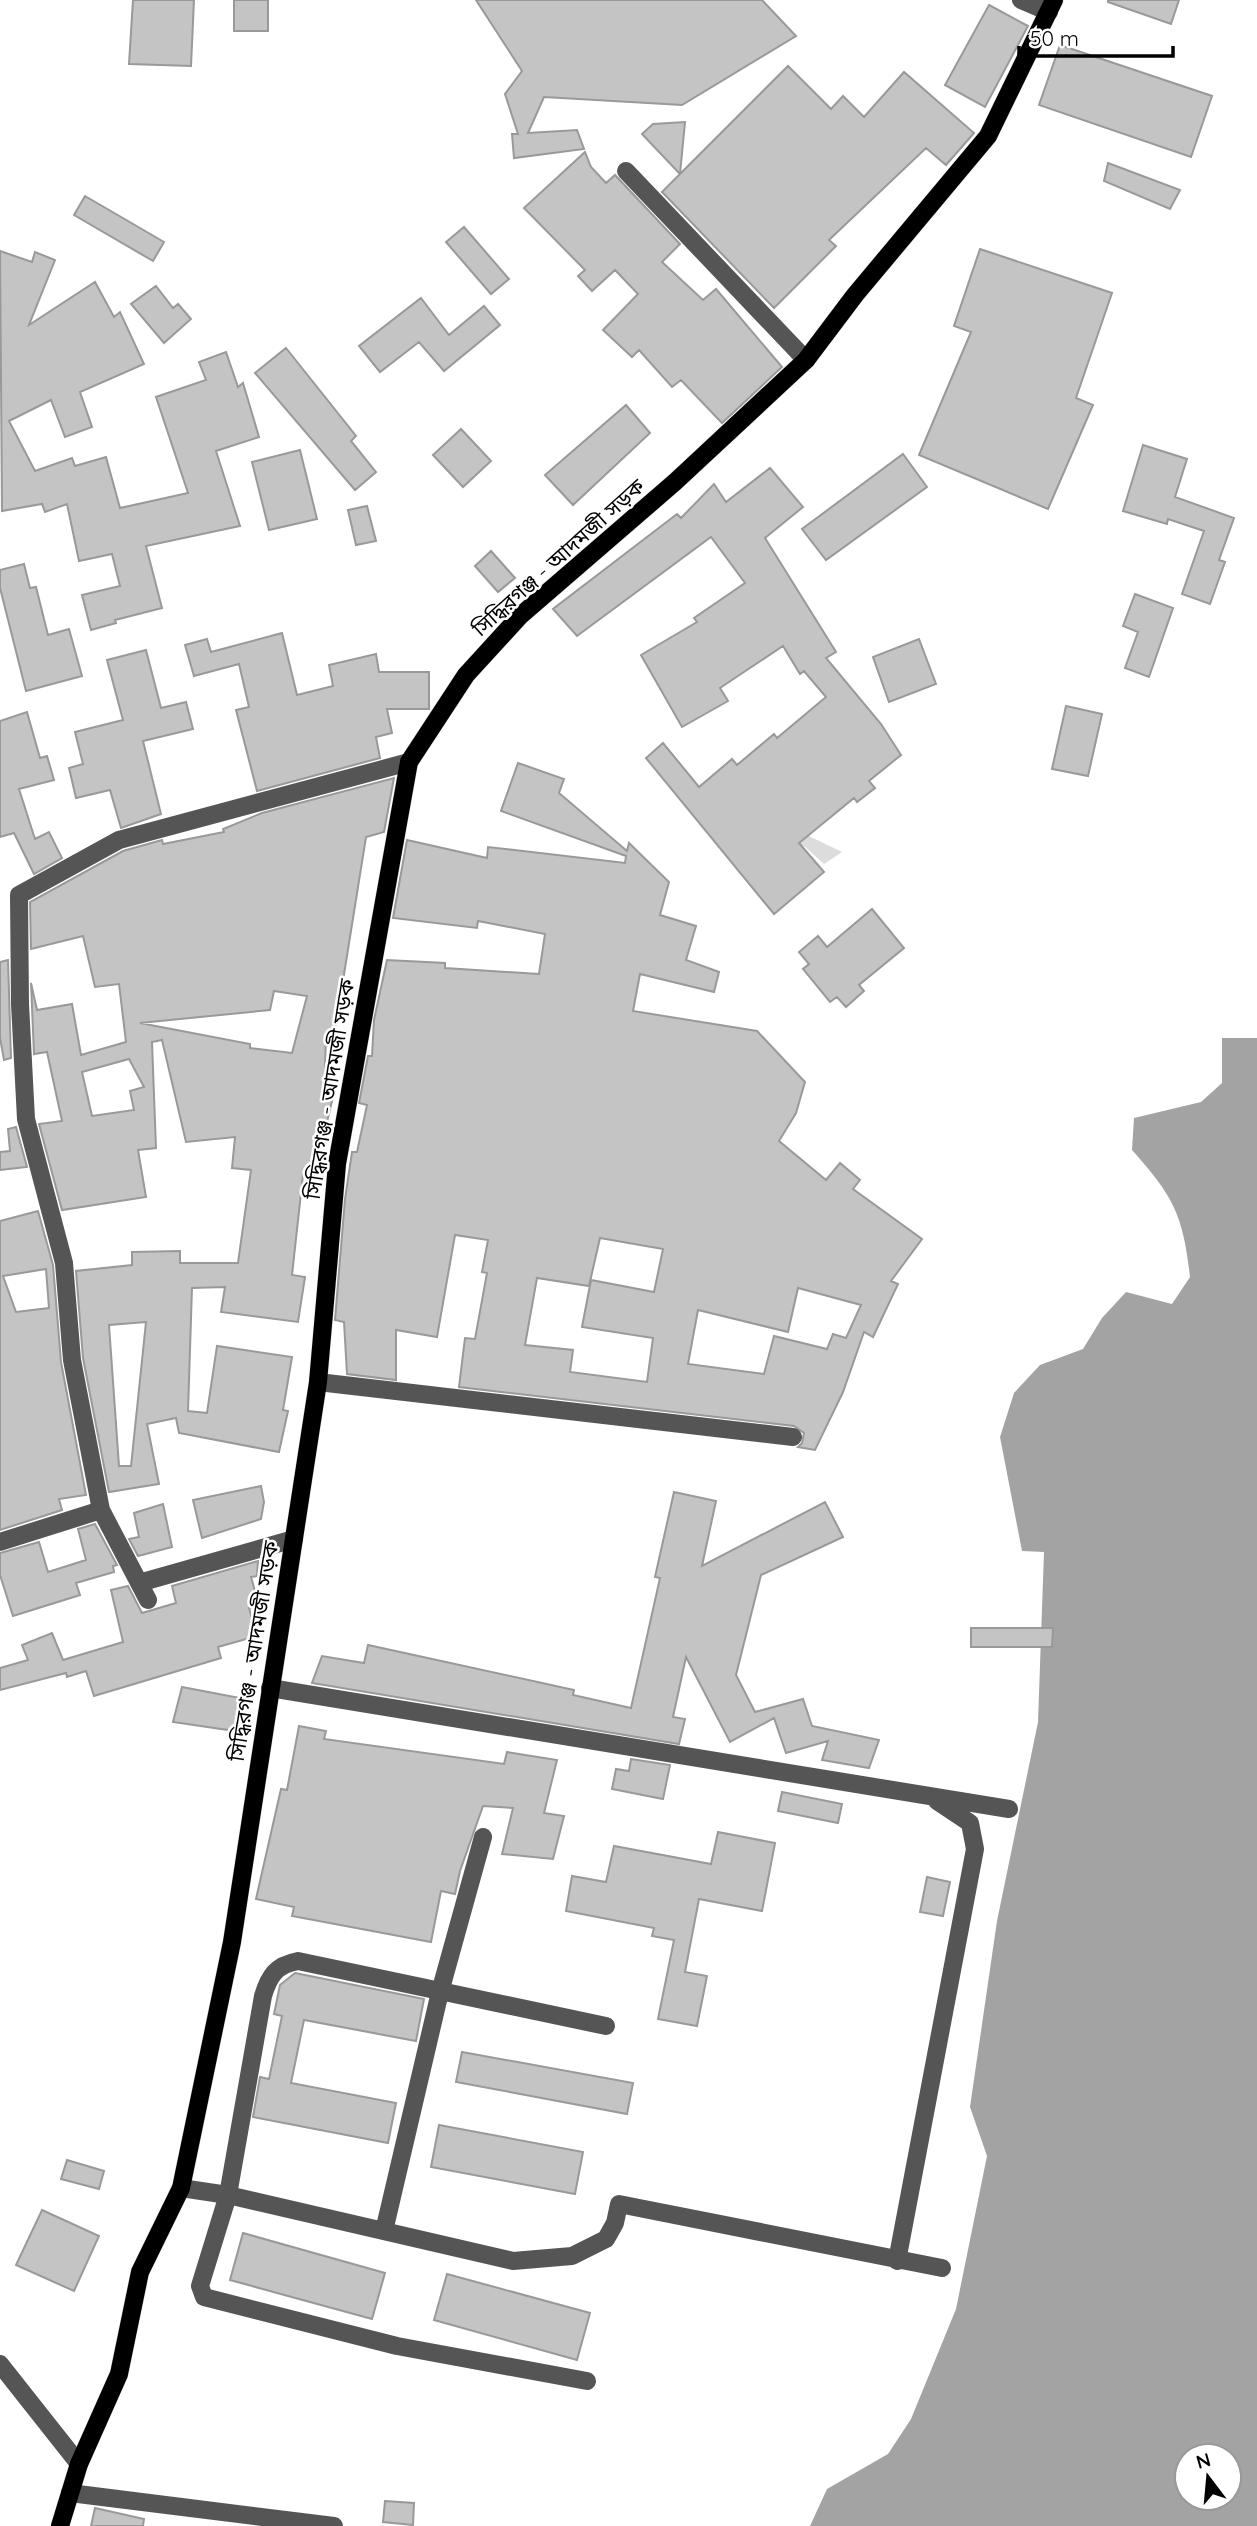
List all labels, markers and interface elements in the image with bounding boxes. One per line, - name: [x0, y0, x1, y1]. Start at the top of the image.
- scale bar: [1019, 14, 1173, 58]
- text: 50 m: [1030, 25, 1079, 51]
- street label: সিদ্ধিরগঞ্জ - আদমজী সড়ক: [466, 472, 650, 642]
- street label: সিদ্ধিরগঞ্জ - আদমজী সড়ক: [299, 976, 359, 1202]
- street label: সিদ্ধিরগঞ্জ - আদমজী সড়ক: [223, 1538, 283, 1764]
- north arrow: [1173, 2442, 1243, 2512]
- text: N: [1193, 2447, 1213, 2474]

